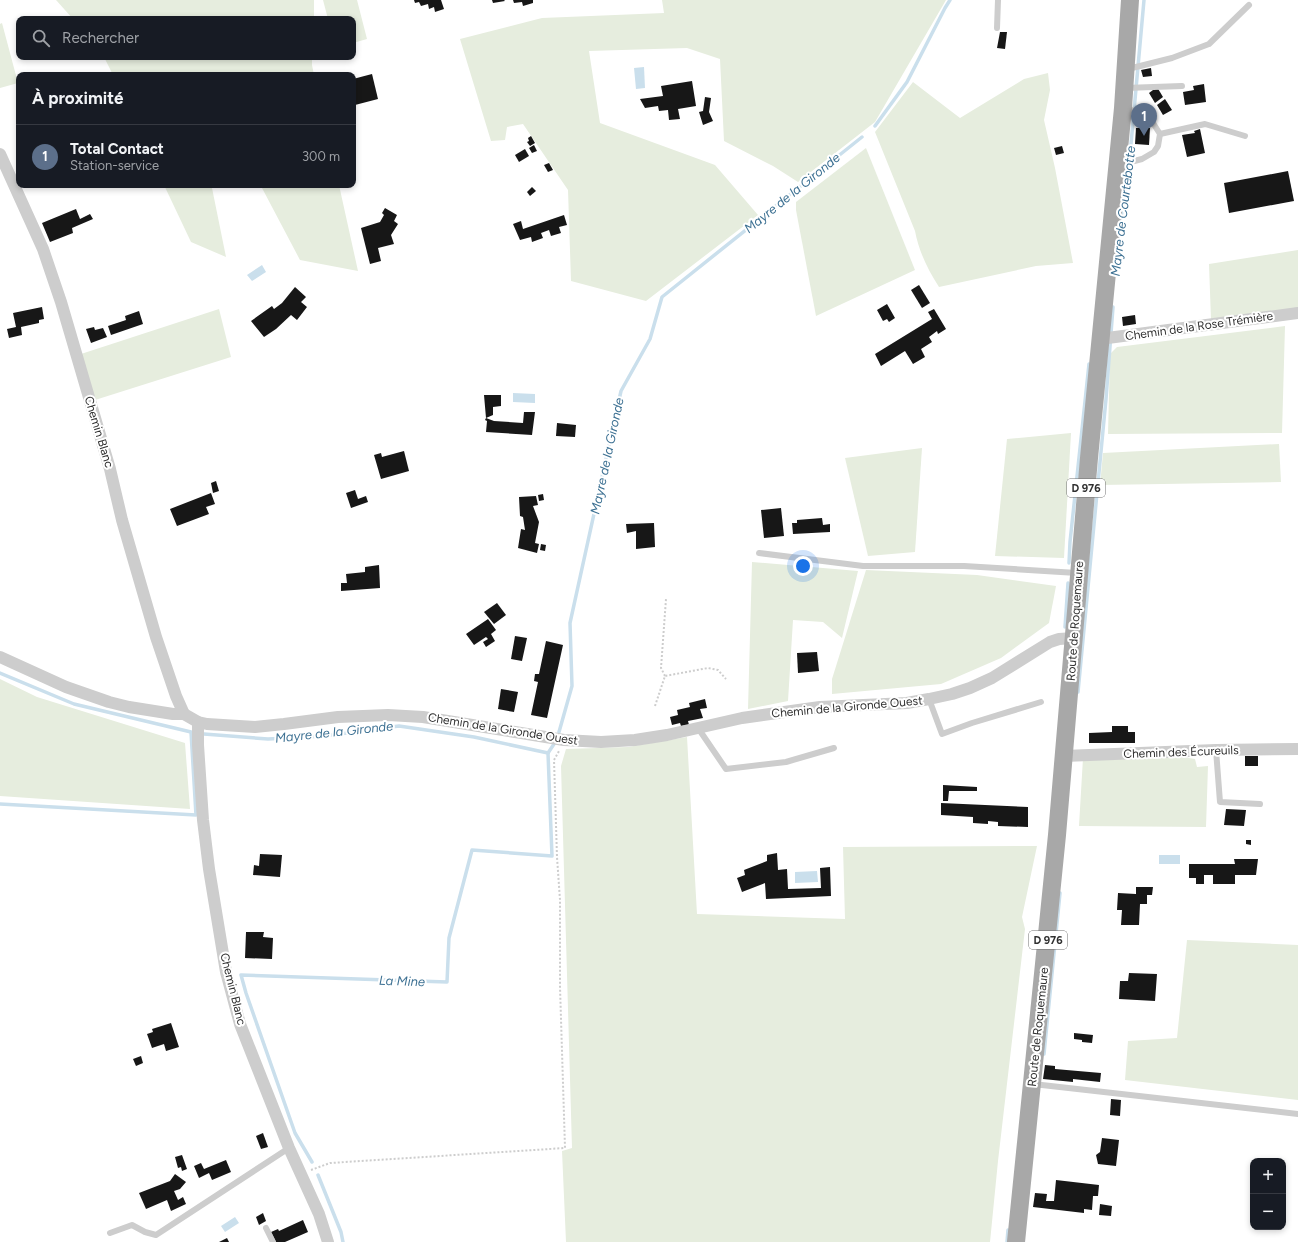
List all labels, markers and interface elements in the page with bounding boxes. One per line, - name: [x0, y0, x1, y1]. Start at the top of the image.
- search box: [16, 16, 356, 60]
- icon: search: [30, 27, 52, 49]
- text: Rechercher: [62, 29, 139, 47]
- text: À proximité: [32, 88, 123, 108]
- pin: 1: [1131, 103, 1157, 136]
- text: Total Contact: [70, 140, 164, 158]
- water label: Mayre de Courtebotte: [1108, 145, 1138, 277]
- text: 1: [42, 149, 48, 164]
- text: 300 m: [302, 149, 340, 164]
- water label: Mayre de la Gironde: [741, 150, 843, 236]
- text: Station-service: [70, 158, 159, 173]
- street label: Chemin de la Rose Trémière: [1124, 309, 1274, 343]
- street label: Chemin Blanc: [82, 395, 117, 470]
- water label: Mayre de la Gironde: [587, 396, 627, 516]
- road number: D 976: [1067, 479, 1105, 497]
- your location: [793, 556, 813, 576]
- street label: Route de Roquemaure: [1064, 560, 1086, 681]
- street label: Chemin de la Gironde Ouest: [771, 693, 924, 721]
- street label: Chemin de la Gironde Ouest: [427, 710, 579, 748]
- water label: Mayre de la Gironde: [274, 718, 394, 746]
- street label: Chemin des Écureuils: [1123, 743, 1239, 761]
- road number: D 976: [1029, 931, 1067, 949]
- street label: Chemin Blanc: [217, 951, 249, 1027]
- street label: Route de Roquemaure: [1025, 966, 1051, 1087]
- water label: La Mine: [379, 973, 425, 989]
- map controls: [1250, 1158, 1286, 1230]
- button: +: [1250, 1158, 1286, 1194]
- button: −: [1250, 1194, 1286, 1230]

